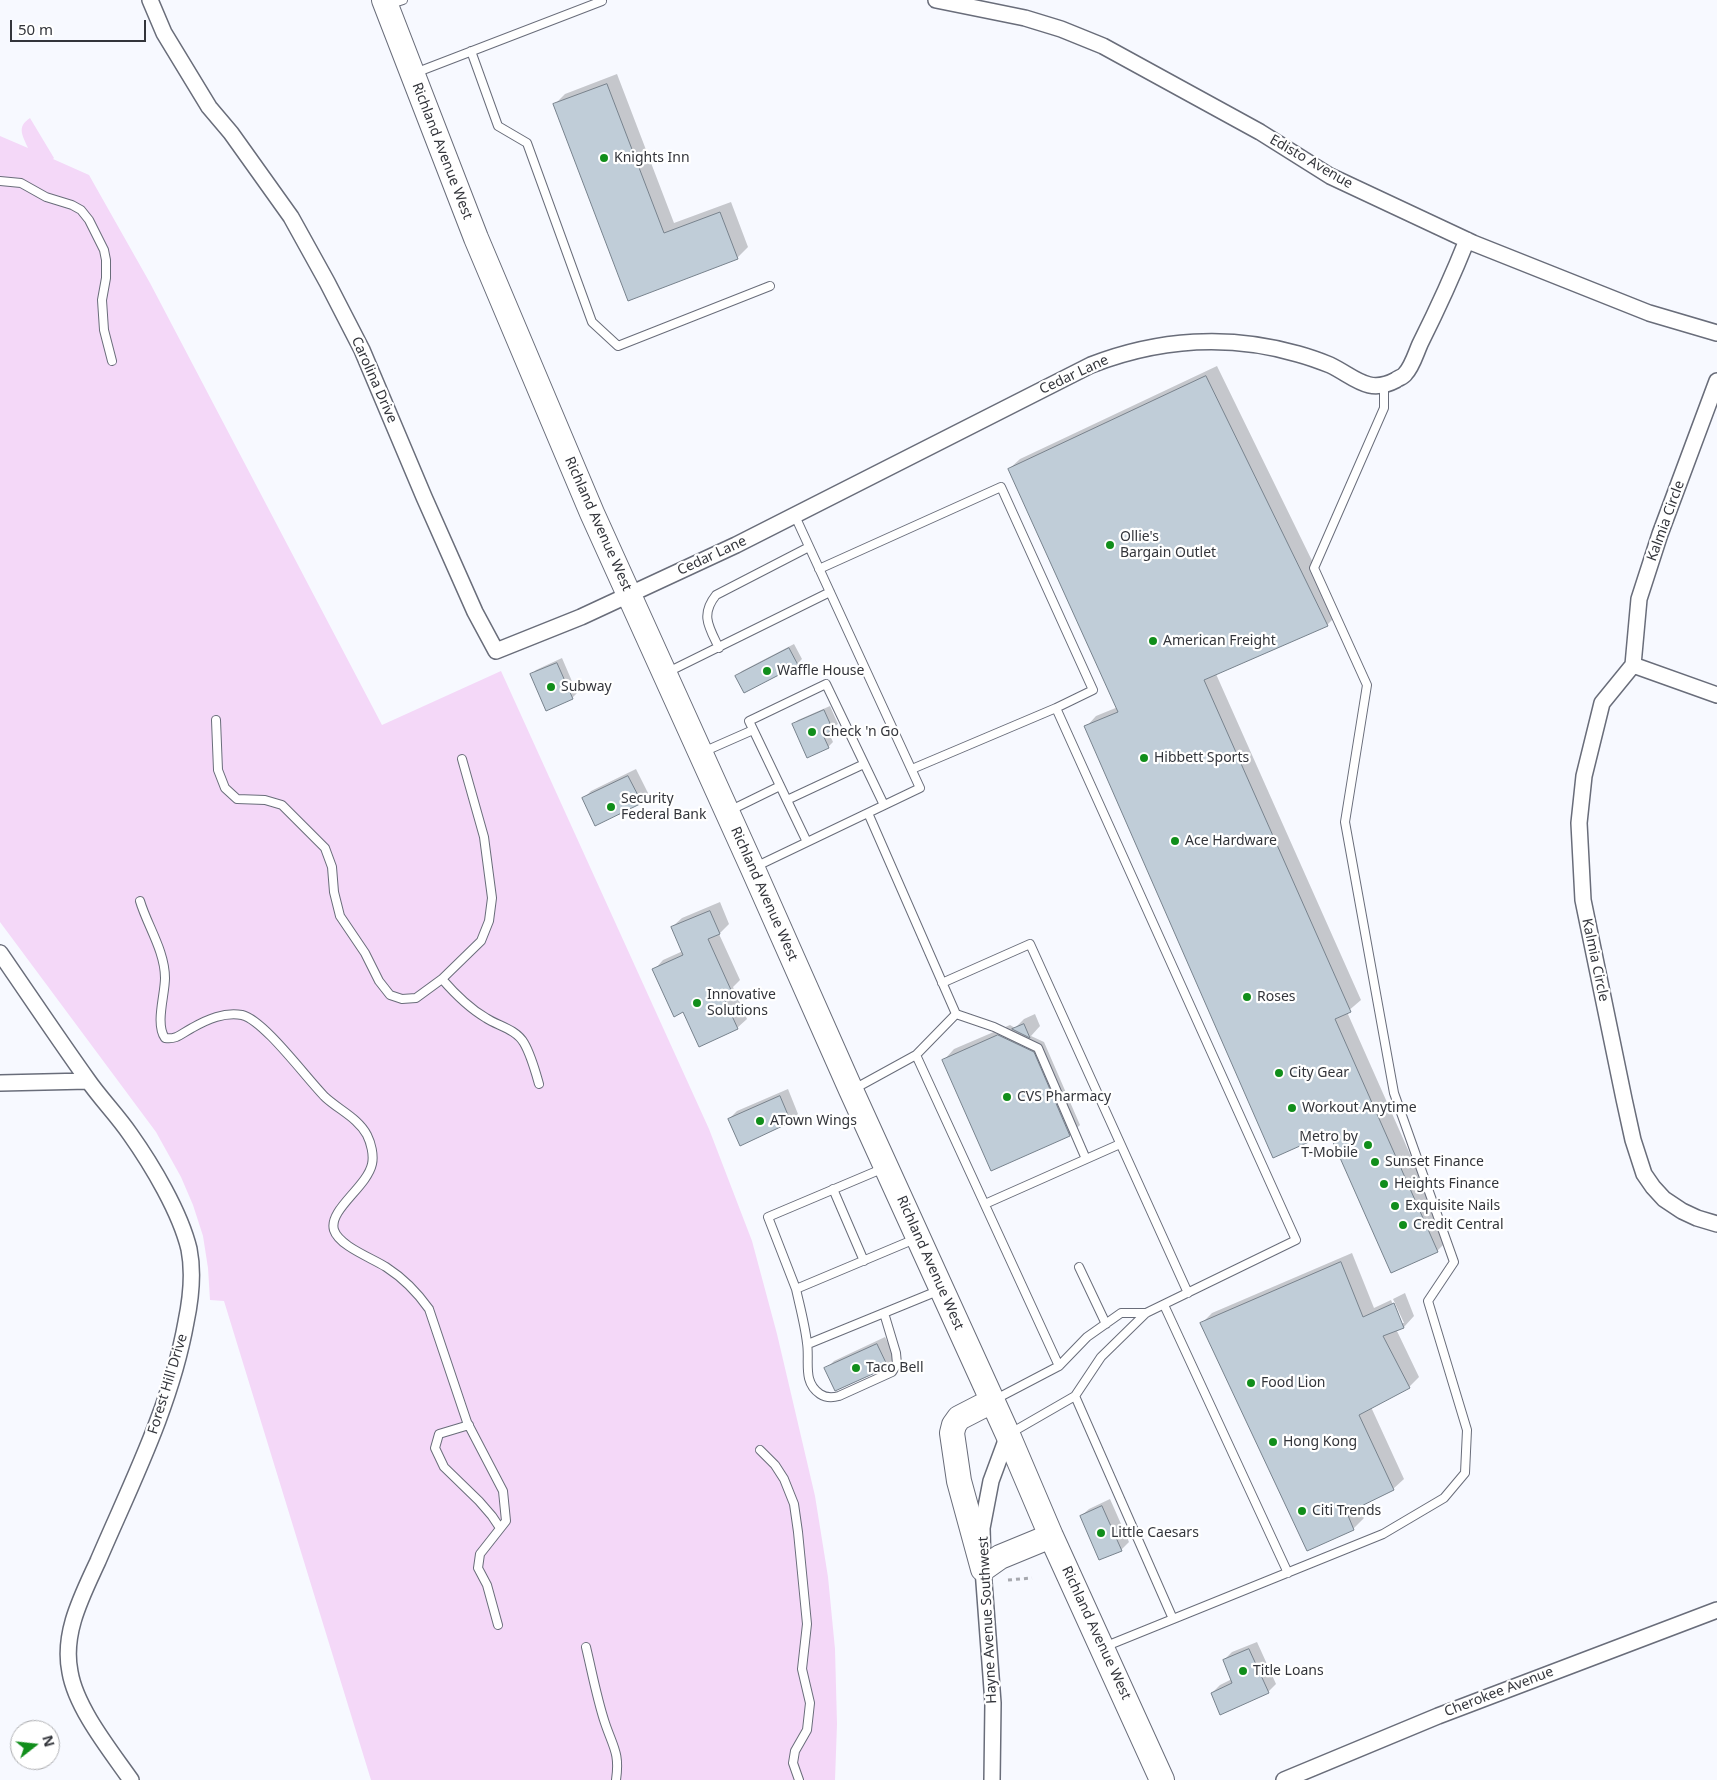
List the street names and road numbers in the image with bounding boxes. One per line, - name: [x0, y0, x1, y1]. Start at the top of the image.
- street label: Richland Avenue West: [408, 80, 476, 222]
- street label: Edisto Avenue: [1267, 131, 1355, 193]
- street label: Carolina Drive: [347, 334, 401, 426]
- street label: Cedar Lane: [1037, 352, 1111, 398]
- street label: Richland Avenue West: [561, 454, 635, 594]
- street label: Kalmia Circle: [1644, 478, 1688, 564]
- street label: Cedar Lane: [675, 533, 749, 579]
- street label: Richland Avenue West: [727, 824, 801, 964]
- street label: Kalmia Circle: [1578, 917, 1612, 1003]
- street label: Richland Avenue West: [893, 1193, 967, 1333]
- street label: Forest Hill Drive: [145, 1332, 191, 1436]
- street label: Hayne Avenue Southwest: [975, 1536, 1001, 1704]
- street label: Richland Avenue West: [1058, 1564, 1134, 1702]
- street label: Cherokee Avenue: [1442, 1663, 1556, 1721]

